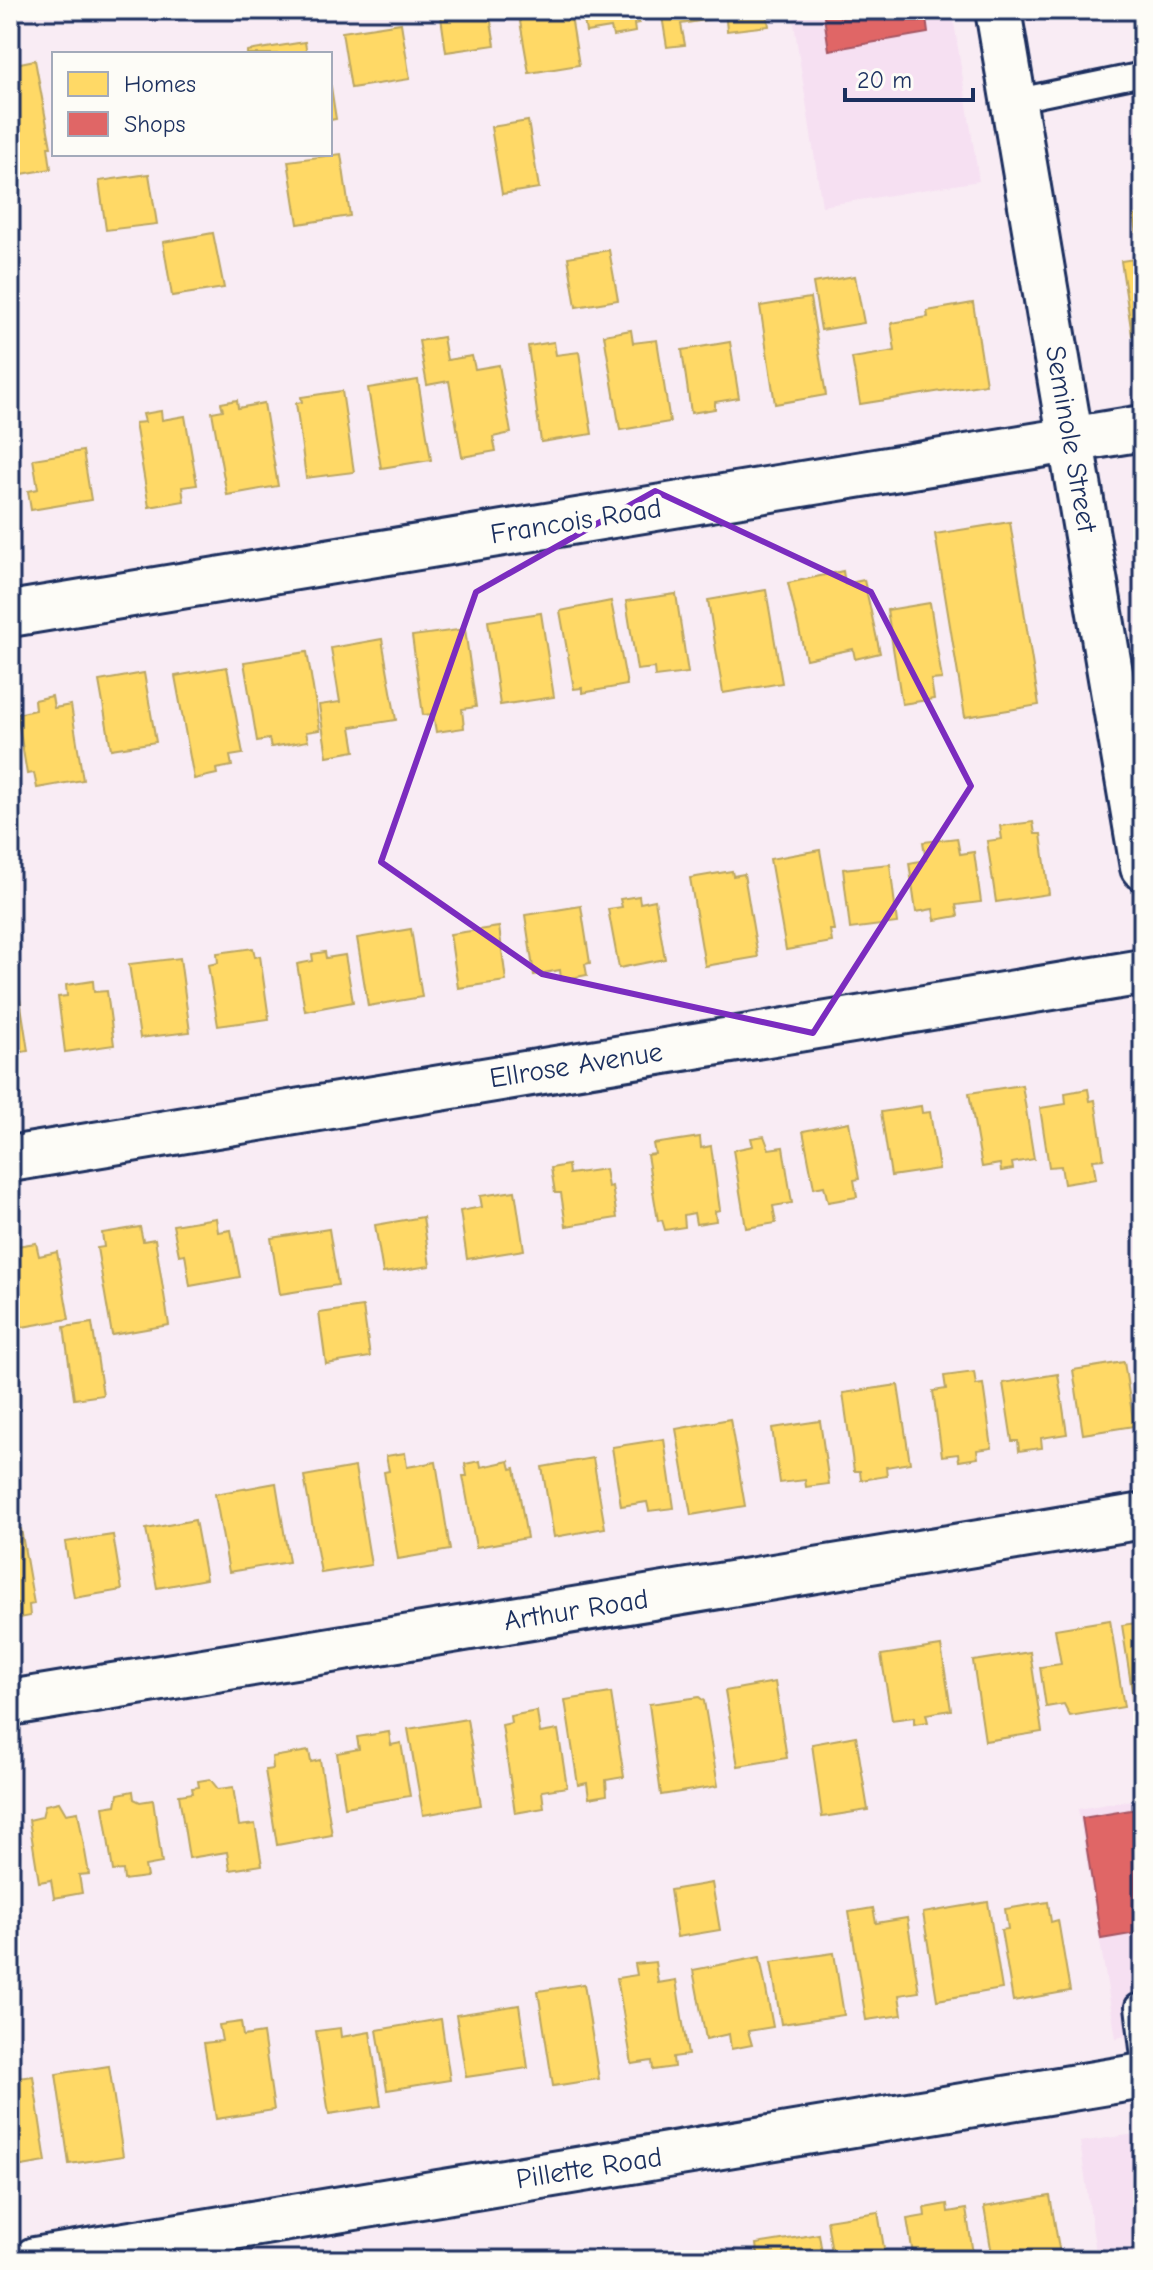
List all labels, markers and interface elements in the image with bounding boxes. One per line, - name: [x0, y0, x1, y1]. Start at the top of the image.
- legend: [52, 52, 332, 156]
- scale bar: [845, 52, 973, 102]
- text: 20 m: [857, 66, 912, 94]
- text: Homes: [124, 70, 196, 98]
- text: Shops: [124, 110, 185, 138]
- street label: Seminole Street: [1039, 343, 1103, 536]
- street label: Francois Road: [488, 492, 664, 550]
- street label: Ellrose Avenue: [487, 1036, 665, 1094]
- street label: Arthur Road: [502, 1583, 650, 1637]
- street label: Pillette Road: [514, 2141, 664, 2195]

